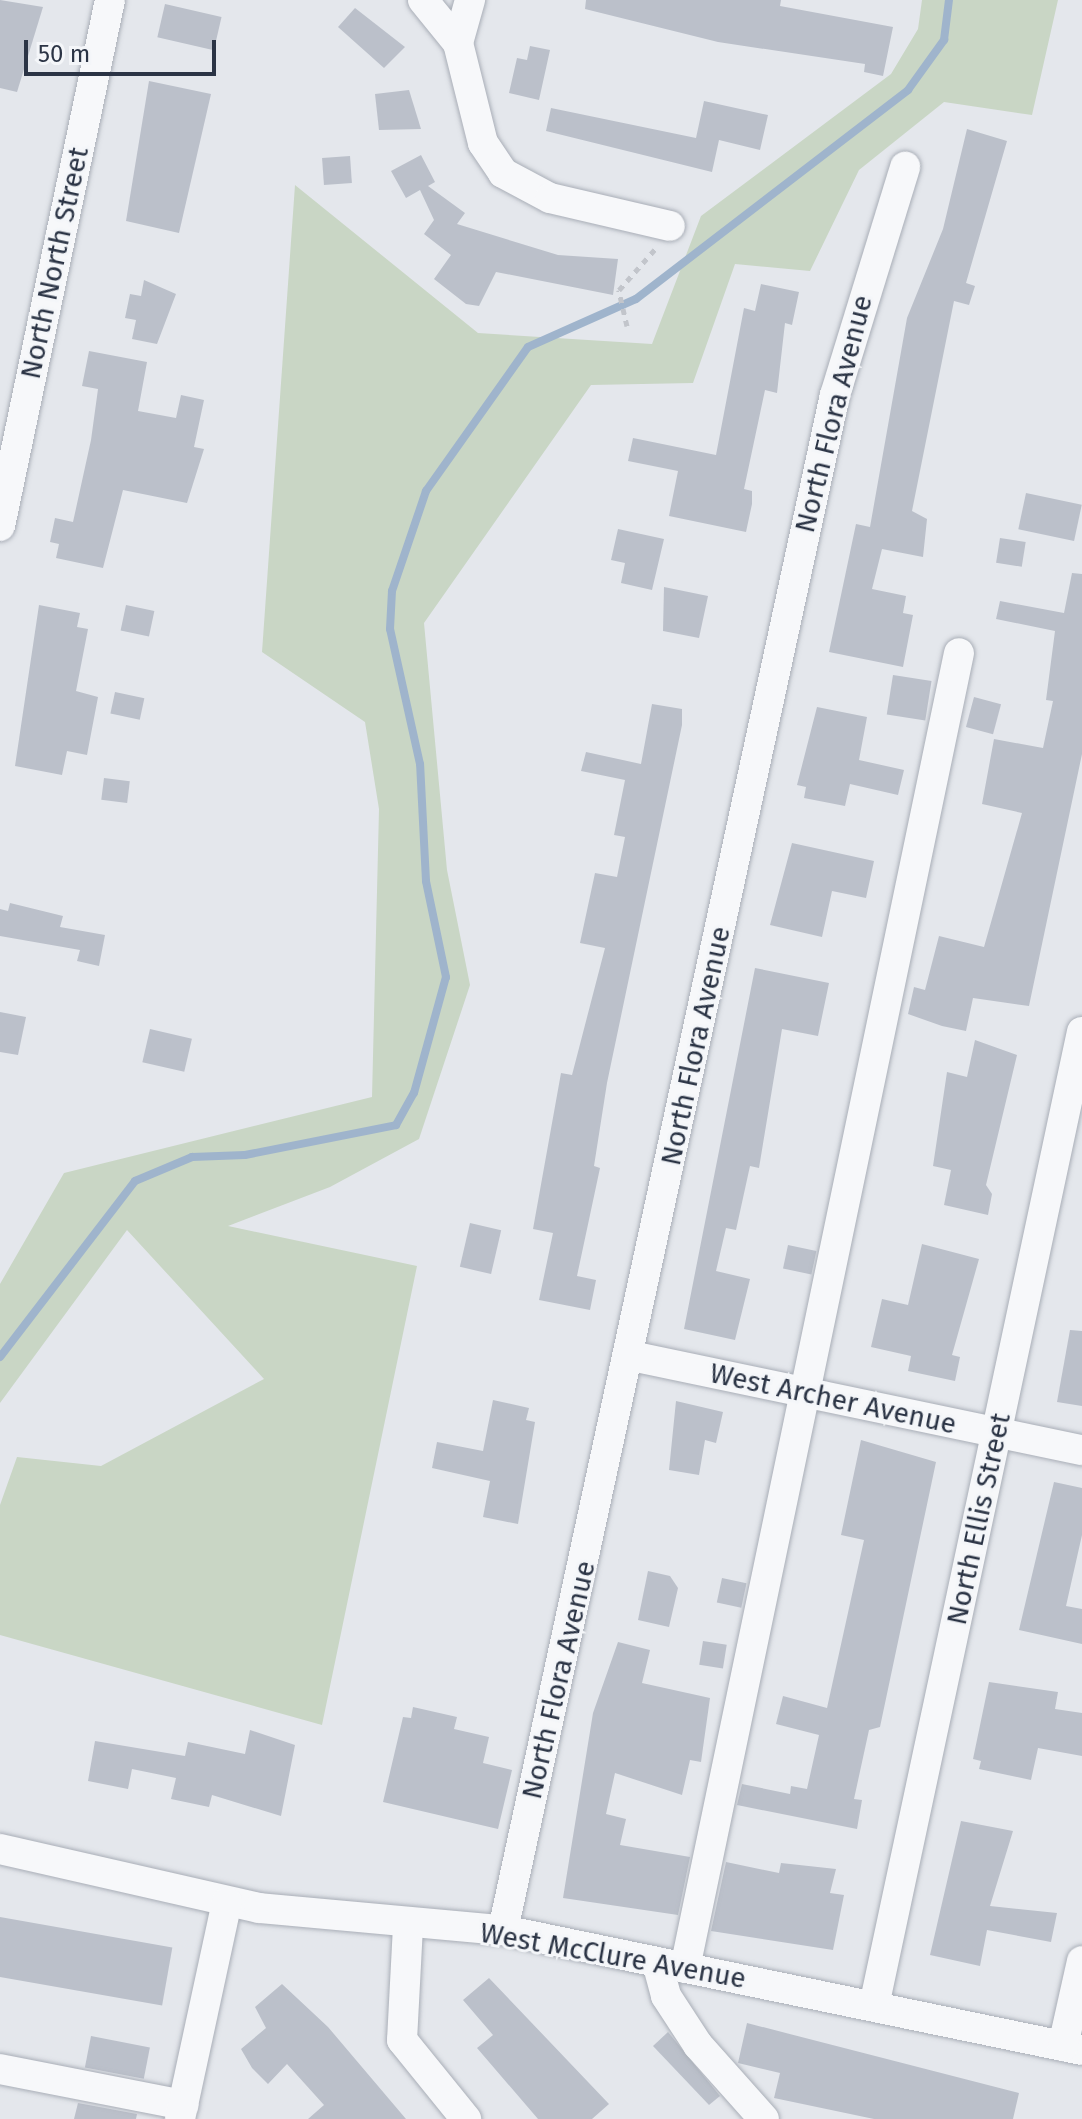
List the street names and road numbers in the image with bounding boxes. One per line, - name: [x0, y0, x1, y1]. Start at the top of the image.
- street label: North North Street: [14, 144, 96, 382]
- street label: North Flora Avenue: [788, 292, 880, 536]
- street label: North Flora Avenue: [654, 923, 738, 1169]
- street label: West Archer Avenue: [707, 1356, 959, 1442]
- street label: North Ellis Street: [940, 1410, 1018, 1628]
- street label: North Flora Avenue: [515, 1558, 603, 1802]
- street label: West McClure Avenue: [477, 1916, 749, 1996]

